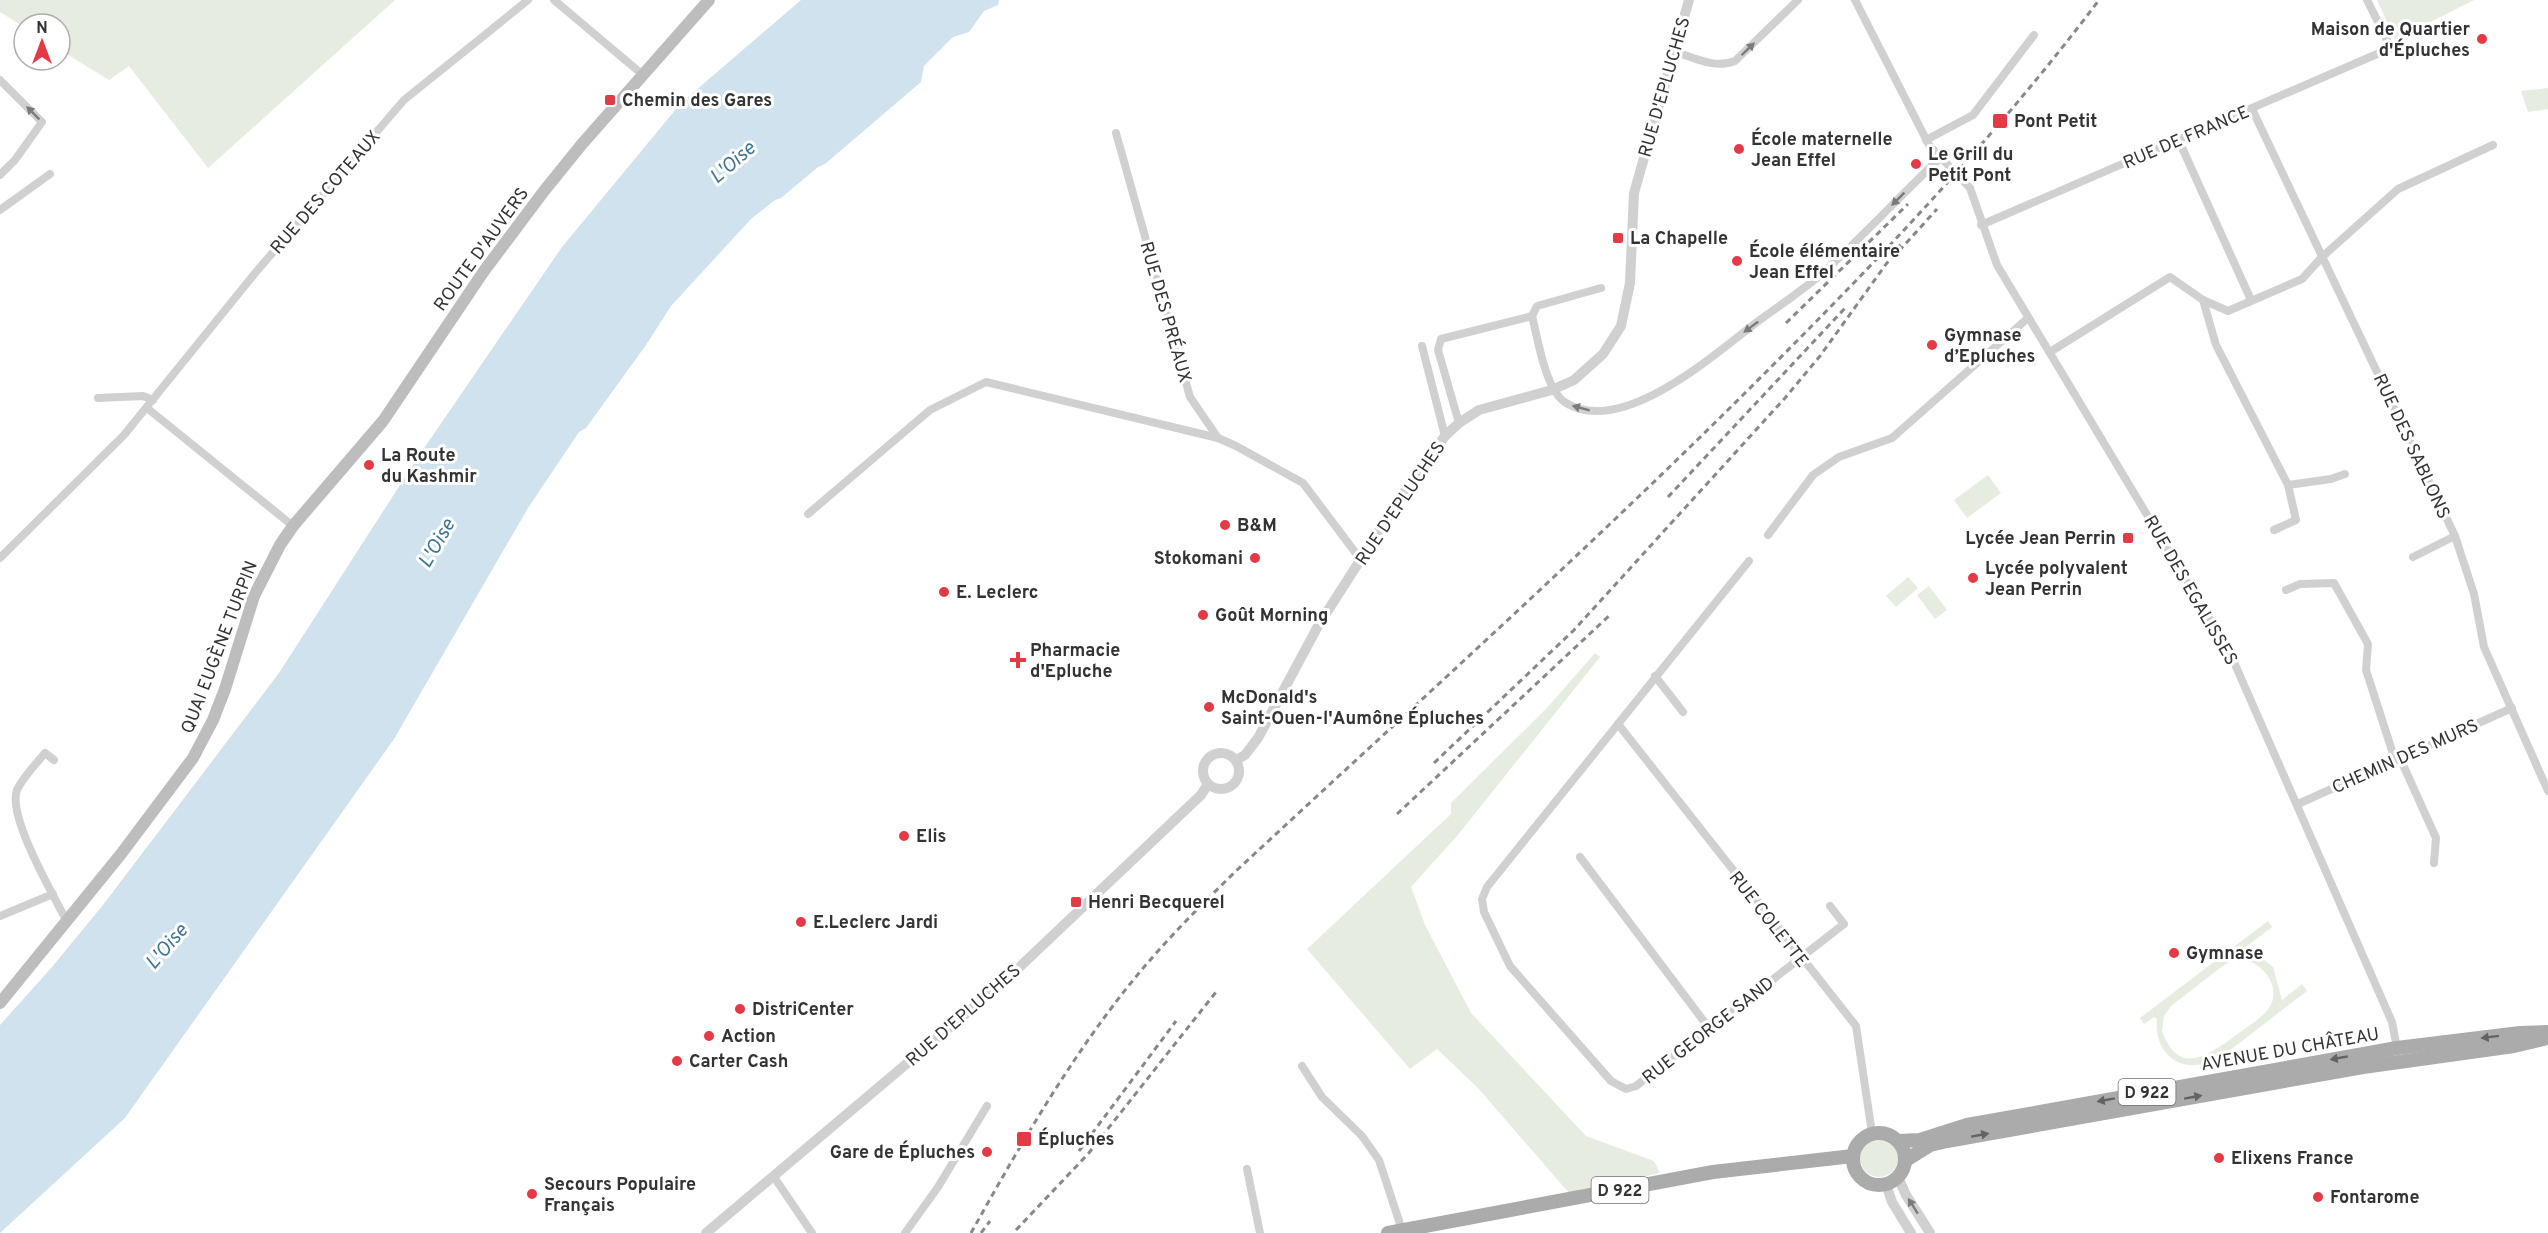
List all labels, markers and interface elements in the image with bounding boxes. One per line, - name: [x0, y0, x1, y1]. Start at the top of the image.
- north arrow: [12, 12, 72, 72]
- street label: RUE D'EPLUCHES: [1634, 15, 1696, 160]
- text: N: [36, 19, 48, 39]
- place label: Maison de Quartier d'Épluches: [2311, 19, 2471, 63]
- marker: Maison de Quartier d'Épluches: [2475, 32, 2489, 46]
- one-way arrow: [1740, 42, 1755, 56]
- place label: Chemin des Gares: [622, 90, 772, 113]
- marker: Chemin des Gares: [603, 93, 617, 107]
- street label: RUE DE FRANCE: [2120, 101, 2253, 175]
- one-way arrow: [27, 107, 41, 121]
- place label: Pont Petit: [2014, 111, 2097, 134]
- marker: Pont Petit: [1991, 112, 2009, 130]
- street label: RUE DES COTEAUX: [266, 126, 386, 260]
- place label: École maternelle Jean Effel: [1751, 127, 1892, 173]
- water label: L'Oise: [705, 136, 762, 191]
- marker: École maternelle Jean Effel: [1732, 142, 1746, 156]
- place label: Le Grill du Petit Pont: [1928, 144, 2014, 188]
- marker: Le Grill du Petit Pont: [1909, 157, 1923, 171]
- street label: ROUTE D'AUVERS: [430, 183, 535, 316]
- one-way arrow: [1891, 191, 1905, 205]
- place label: La Chapelle: [1630, 228, 1728, 251]
- marker: La Chapelle: [1611, 231, 1625, 245]
- street label: RUE DES PRÉAUX: [1133, 239, 1198, 386]
- place label: École élémentaire Jean Effel: [1749, 239, 1900, 285]
- marker: École élémentaire Jean Effel: [1730, 254, 1744, 268]
- one-way arrow: [1744, 320, 1759, 332]
- place label: Gymnase d’Epluches: [1944, 325, 2035, 369]
- marker: Gymnase d’Epluches: [1925, 338, 1939, 352]
- street label: RUE DES SABLONS: [2367, 370, 2454, 523]
- one-way arrow: [1572, 403, 1590, 412]
- street label: RUE D'EPLUCHES: [1351, 437, 1451, 570]
- place label: La Route du Kashmir: [381, 445, 477, 489]
- marker: La Route du Kashmir: [362, 458, 376, 472]
- street label: RUE DES EGALISSES: [2137, 512, 2242, 670]
- water label: L'Oise: [413, 514, 463, 573]
- place label: B&M: [1237, 515, 1277, 538]
- marker: B&M: [1218, 518, 1232, 532]
- place label: Lycée Jean Perrin: [1965, 528, 2116, 551]
- marker: Lycée Jean Perrin: [2121, 531, 2135, 545]
- place label: Stokomani: [1154, 548, 1243, 571]
- marker: Stokomani: [1248, 551, 1262, 565]
- street label: QUAI EUGÈNE TURPIN: [175, 557, 264, 737]
- place label: Lycée polyvalent Jean Perrin: [1985, 558, 2128, 602]
- marker: Lycée polyvalent Jean Perrin: [1966, 571, 1980, 585]
- place label: E. Leclerc: [956, 582, 1039, 605]
- marker: E. Leclerc: [937, 585, 951, 599]
- place label: Goût Morning: [1215, 605, 1328, 628]
- marker: Goût Morning: [1196, 608, 1210, 622]
- place label: Pharmacie d'Epluche: [1030, 640, 1120, 684]
- marker: Pharmacie d'Epluche: [1011, 653, 1025, 667]
- place label: McDonald's Saint-Ouen-l'Aumône Épluches: [1221, 687, 1484, 731]
- marker: McDonald's Saint-Ouen-l'Aumône Épluches: [1202, 700, 1216, 714]
- street label: CHEMIN DES MURS: [2329, 715, 2483, 800]
- place label: Elis: [916, 826, 946, 849]
- marker: Elis: [897, 829, 911, 843]
- street label: RUE COLETTE: [1723, 867, 1813, 973]
- place label: Henri Becquerel: [1088, 892, 1225, 915]
- marker: Henri Becquerel: [1069, 895, 1083, 909]
- place label: E.Leclerc Jardi: [813, 912, 938, 935]
- marker: E.Leclerc Jardi: [794, 915, 808, 929]
- water label: L'Oise: [140, 918, 195, 976]
- place label: Gymnase: [2186, 943, 2264, 966]
- marker: Gymnase: [2167, 946, 2181, 960]
- street label: RUE D'EPLUCHES: [902, 960, 1026, 1072]
- street label: RUE GEORGE SAND: [1638, 972, 1780, 1090]
- place label: DistriCenter: [752, 999, 854, 1022]
- marker: DistriCenter: [733, 1002, 747, 1016]
- street label: AVENUE DU CHÂTEAU: [2199, 1021, 2381, 1078]
- place label: Action: [721, 1026, 776, 1049]
- marker: Action: [702, 1029, 716, 1043]
- one-way arrow: [2480, 1032, 2499, 1042]
- place label: Carter Cash: [689, 1051, 788, 1074]
- marker: Carter Cash: [670, 1054, 684, 1068]
- one-way arrow: [2329, 1054, 2348, 1063]
- road number: D 922: [2118, 1079, 2176, 1105]
- one-way arrow: [2184, 1093, 2203, 1102]
- one-way arrow: [2096, 1096, 2115, 1105]
- place label: Épluches: [1038, 1127, 1114, 1152]
- marker: Épluches: [1015, 1130, 1033, 1148]
- one-way arrow: [1971, 1130, 1990, 1139]
- place label: Gare de Épluches: [830, 1140, 975, 1165]
- marker: Gare de Épluches: [980, 1145, 994, 1159]
- place label: Elixens France: [2231, 1148, 2353, 1171]
- marker: Elixens France: [2212, 1151, 2226, 1165]
- place label: Secours Populaire Français: [544, 1174, 696, 1218]
- road number: D 922: [1592, 1177, 1648, 1203]
- marker: Secours Populaire Français: [525, 1187, 539, 1201]
- place label: Fontarome: [2330, 1187, 2419, 1210]
- marker: Fontarome: [2311, 1190, 2325, 1204]
- one-way arrow: [1907, 1198, 1918, 1214]

